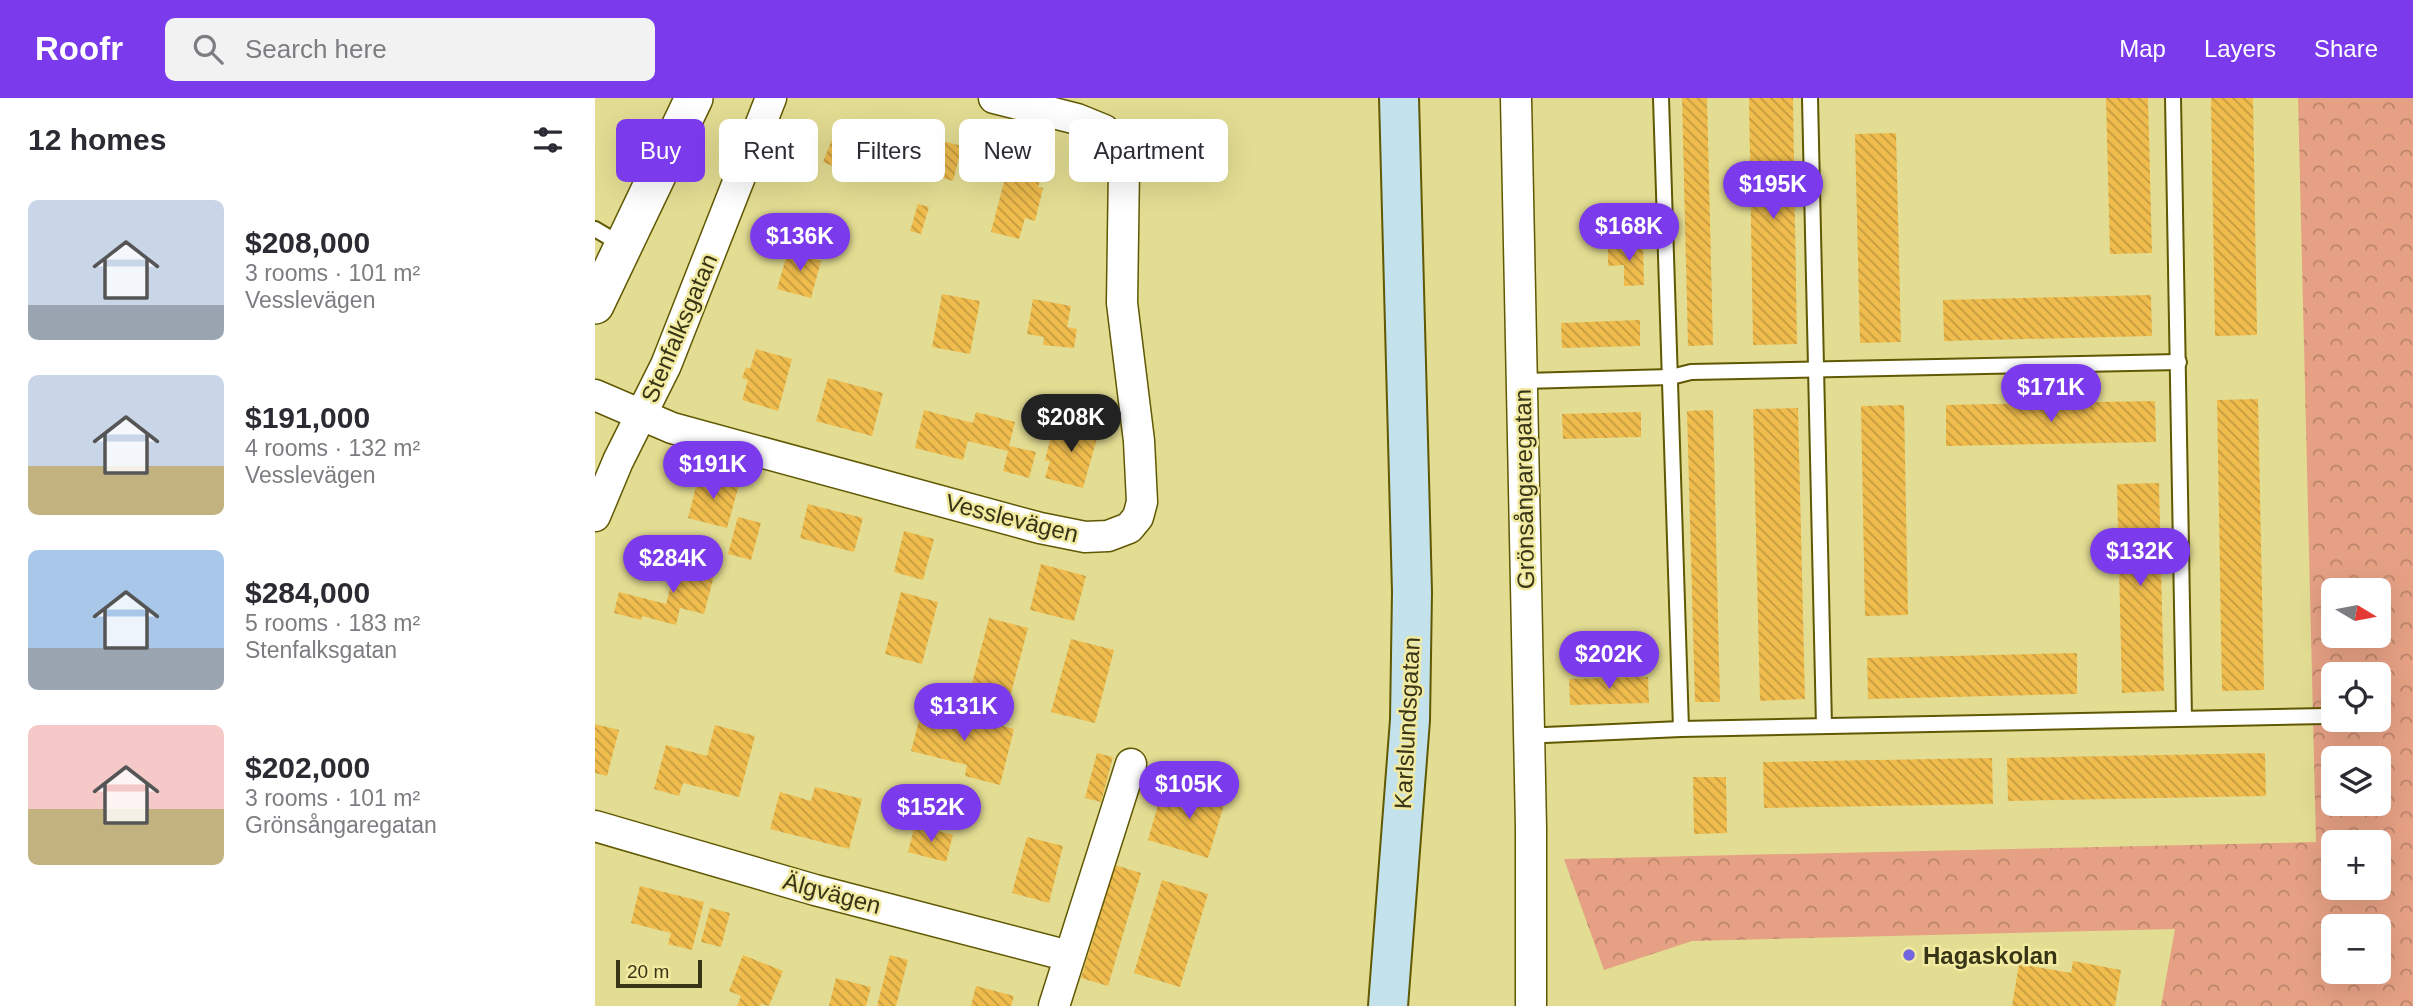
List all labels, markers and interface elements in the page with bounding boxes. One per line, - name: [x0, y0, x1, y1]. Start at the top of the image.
- search box: [165, 18, 655, 81]
- text: Roofr: [35, 30, 123, 67]
- icon: search: [189, 30, 227, 68]
- text: Search here: [245, 34, 387, 64]
- text: Map: [2119, 35, 2166, 62]
- text: Layers: [2204, 35, 2276, 62]
- text: Share: [2314, 35, 2378, 62]
- chip: Buy: [616, 119, 705, 182]
- chip: Rent: [719, 119, 818, 182]
- chip: Filters: [832, 119, 945, 182]
- chip: New: [959, 119, 1055, 182]
- chip: Apartment: [1069, 119, 1228, 182]
- icon: filters: [529, 121, 567, 159]
- text: 12 homes: [28, 123, 166, 156]
- pin: $195K: [1724, 162, 1822, 221]
- text: $195K: [1739, 171, 1807, 197]
- pin: $168K: [1580, 204, 1678, 263]
- text: $168K: [1595, 213, 1663, 239]
- pin: $136K: [751, 214, 849, 273]
- text: $136K: [766, 223, 834, 249]
- text: $208,000: [245, 226, 370, 259]
- icon: home: [84, 228, 168, 312]
- street label: Stenfalksgatan: [636, 250, 722, 406]
- text: 3 rooms · 101 m²: [245, 260, 420, 286]
- text: Vesslevägen: [245, 287, 375, 313]
- pin: $171K: [2002, 364, 2100, 424]
- text: $171K: [2017, 374, 2085, 400]
- street label: Grönsångaregatan: [1509, 389, 1539, 589]
- pin: $208K: [1022, 394, 1120, 454]
- text: $191,000: [245, 401, 370, 434]
- icon: home: [84, 403, 168, 487]
- text: $208K: [1037, 404, 1105, 430]
- text: 4 rooms · 132 m²: [245, 435, 420, 461]
- pin: $191K: [664, 442, 762, 501]
- text: $191K: [679, 451, 747, 477]
- text: Vesslevägen: [245, 462, 375, 488]
- street label: Vesslevägen: [943, 488, 1081, 548]
- pin: $132K: [2091, 528, 2189, 588]
- pin: $284K: [624, 536, 722, 595]
- text: $132K: [2106, 538, 2174, 564]
- text: $284K: [639, 545, 707, 571]
- text: $284,000: [245, 576, 370, 609]
- icon: home: [84, 578, 168, 662]
- north arrow: [2321, 578, 2391, 648]
- map controls: [2321, 578, 2391, 984]
- text: 5 rooms · 183 m²: [245, 610, 420, 636]
- pin: $202K: [1560, 632, 1658, 691]
- street label: Karlslundsgatan: [1389, 636, 1425, 810]
- text: Stenfalksgatan: [245, 637, 397, 663]
- text: $202K: [1575, 641, 1643, 667]
- button: locate: [2321, 662, 2391, 732]
- pin: $131K: [915, 684, 1013, 743]
- text: $131K: [930, 693, 998, 719]
- button: layers: [2321, 746, 2391, 816]
- text: $202,000: [245, 751, 370, 784]
- icon: home: [84, 753, 168, 837]
- pin: $105K: [1140, 762, 1238, 821]
- text: $105K: [1155, 771, 1223, 797]
- pin: $152K: [882, 784, 980, 844]
- text: 3 rooms · 101 m²: [245, 785, 420, 811]
- text: $152K: [897, 794, 965, 820]
- text: Grönsångaregatan: [245, 812, 437, 838]
- button: +: [2321, 830, 2391, 900]
- street label: Älgvägen: [780, 867, 884, 919]
- button: −: [2321, 914, 2391, 984]
- place label: Hagaskolan: [1923, 942, 2058, 969]
- marker: Hagaskolan: [1901, 947, 1917, 963]
- scale bar: [616, 957, 702, 989]
- text: 20 m: [627, 961, 669, 982]

